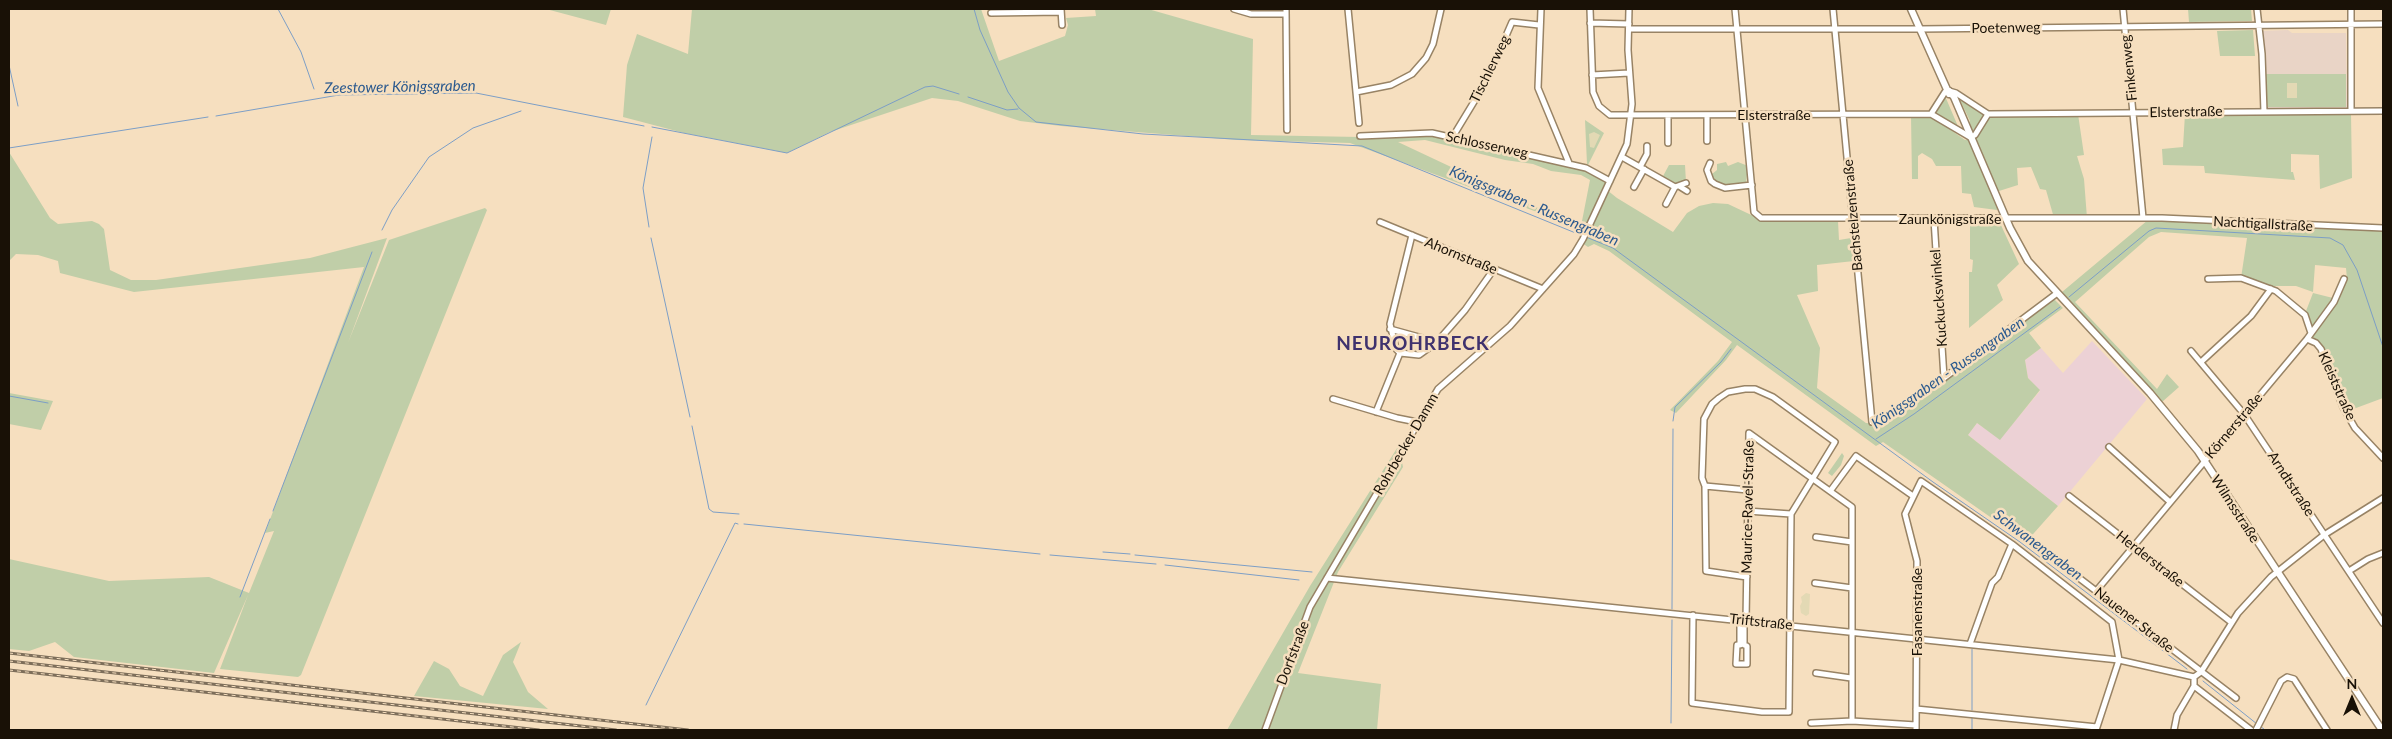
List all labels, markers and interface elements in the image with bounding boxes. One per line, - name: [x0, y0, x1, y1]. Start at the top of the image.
- street label: Poetenweg: [1971, 19, 2041, 37]
- street label: Tischlerweg: [1466, 32, 1514, 106]
- street label: Finkenweg: [2117, 34, 2141, 102]
- water label: Zeestower Königsgraben: [324, 77, 476, 97]
- street label: Elsterstraße: [2149, 103, 2223, 121]
- street label: Elsterstraße: [1737, 107, 1811, 123]
- street label: Schlosserweg: [1444, 128, 1530, 162]
- street label: Bachstelzenstraße: [1840, 158, 1866, 272]
- water label: Königsgraben - Russengraben: [1447, 162, 1621, 250]
- street label: Zaunkönigstraße: [1899, 211, 2001, 227]
- street label: Nachtigallstraße: [2213, 213, 2313, 235]
- street label: Ahornstraße: [1422, 234, 1500, 278]
- street label: Kuckuckswinkel: [1927, 249, 1951, 347]
- water label: Königsgraben - Russengraben: [1868, 313, 2028, 433]
- district label: NEUROHRBECK: [1335, 333, 1491, 355]
- street label: Kleiststraße: [2314, 349, 2360, 423]
- street label: Rohrbecker Damm: [1370, 390, 1442, 498]
- street label: Körnerstraße: [2202, 390, 2266, 462]
- street label: Maurice-Ravel-Straße: [1738, 440, 1758, 574]
- street label: Arndtstraße: [2264, 448, 2318, 520]
- street label: Wilmsstraße: [2207, 472, 2263, 546]
- water label: Schwanengraben: [1990, 506, 2086, 584]
- street label: Herderstraße: [2113, 527, 2187, 591]
- street label: Fasanenstraße: [1909, 568, 1925, 656]
- street label: Nauener Straße: [2091, 584, 2177, 656]
- street label: Triftstraße: [1729, 610, 1793, 634]
- street label: Dorfstraße: [1273, 619, 1313, 687]
- north arrow: [2327, 674, 2377, 724]
- text: N: [2347, 675, 2357, 692]

